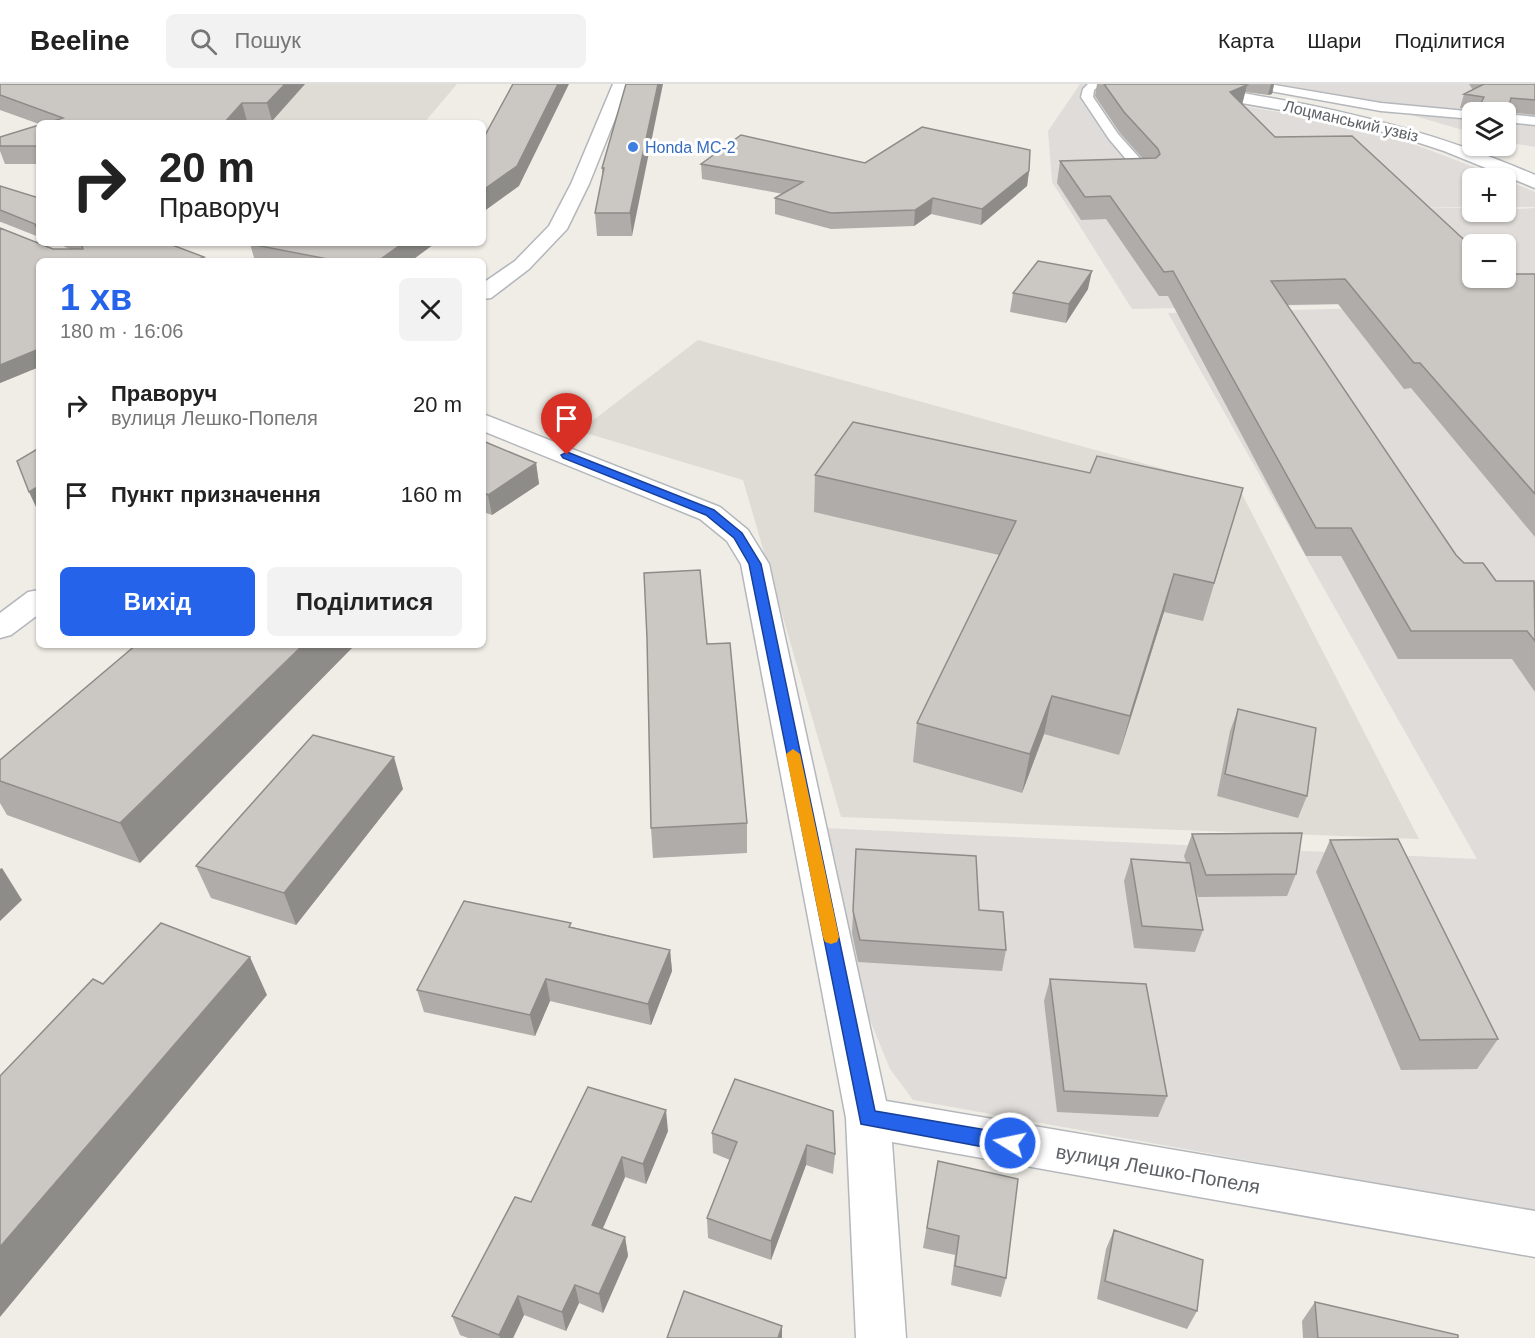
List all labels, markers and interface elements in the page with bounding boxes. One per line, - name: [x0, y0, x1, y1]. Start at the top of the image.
- search box: [166, 14, 586, 68]
- text: Beeline: [30, 25, 130, 56]
- icon: search: [187, 25, 220, 58]
- text: Пошук: [235, 28, 301, 53]
- text: Карта: [1218, 29, 1274, 52]
- text: Шари: [1307, 29, 1362, 52]
- text: Поділитися: [1395, 29, 1505, 52]
- street label: Лоцманський узвіз: [1282, 97, 1420, 145]
- map controls: [1462, 102, 1516, 288]
- button: layers: [1462, 102, 1516, 156]
- place label: Honda МС-2: [645, 139, 736, 156]
- marker: Honda МС-2: [626, 140, 640, 154]
- icon: right: [60, 144, 138, 222]
- text: 20 m: [159, 144, 255, 191]
- button: +: [1462, 168, 1516, 222]
- text: Праворуч: [159, 193, 280, 223]
- button: −: [1462, 234, 1516, 288]
- text: 1 хв: [60, 277, 132, 318]
- button: close: [399, 278, 462, 341]
- text: 180 m · 16:06: [60, 320, 183, 342]
- text: Праворуч: [111, 381, 217, 406]
- icon: right: [60, 389, 93, 422]
- text: 20 m: [413, 392, 462, 417]
- pin: [541, 393, 592, 455]
- icon: arrive: [550, 402, 583, 435]
- text: вулиця Лешко-Попеля: [111, 407, 318, 429]
- icon: arrive: [60, 479, 93, 512]
- text: Пункт призначення: [111, 482, 321, 507]
- text: 160 m: [401, 482, 462, 507]
- button: Вихід: [60, 567, 255, 636]
- button: Поділитися: [267, 567, 462, 636]
- position arrow: [978, 1111, 1042, 1175]
- street label: вулиця Лешко-Попеля: [1054, 1140, 1262, 1198]

